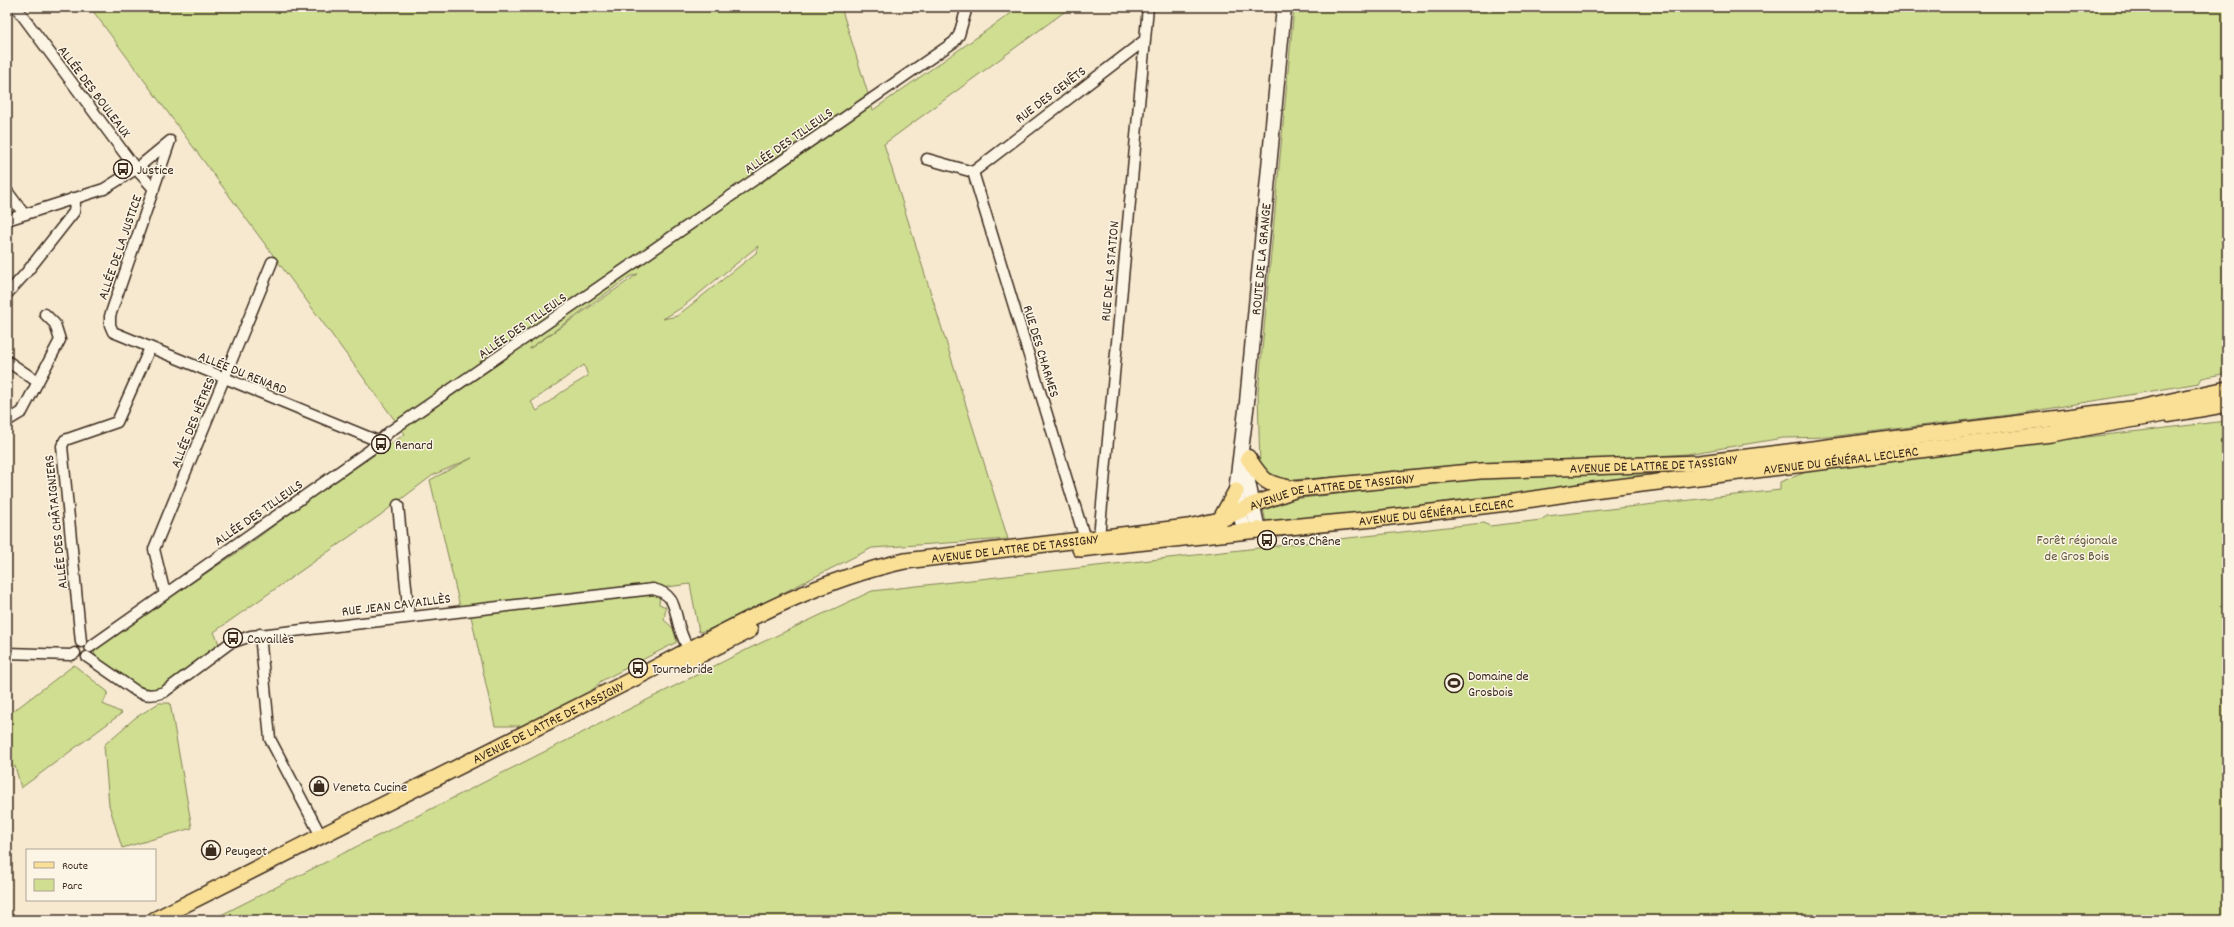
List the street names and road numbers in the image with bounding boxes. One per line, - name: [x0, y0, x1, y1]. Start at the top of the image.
- street label: ALLÉE DES BOULEAUX: [52, 42, 135, 143]
- street label: RUE DES GENÊTS: [1011, 62, 1091, 129]
- street label: ALLÉE DES TILLEULS: [741, 104, 838, 180]
- street label: ALLÉE DE LA JUSTICE: [94, 192, 148, 303]
- street label: ROUTE DE LA GRANGE: [1247, 202, 1278, 316]
- street label: RUE DE LA STATION: [1097, 220, 1125, 322]
- street label: ALLÉE DES TILLEULS: [475, 289, 572, 365]
- street label: RUE DES CHARMES: [1017, 303, 1064, 400]
- street label: ALLÉE DU RENARD: [195, 347, 290, 401]
- street label: ALLÉE DES HÊTRES: [167, 374, 221, 471]
- street label: AVENUE DU GÉNÉRAL LECLERC: [1762, 442, 1920, 481]
- street label: AVENUE DE LATTRE DE TASSIGNY: [1569, 450, 1739, 480]
- street label: ALLÉE DES CHÂTAIGNIERS: [40, 454, 74, 590]
- street label: AVENUE DE LATTRE DE TASSIGNY: [1247, 469, 1416, 517]
- street label: ALLÉE DES TILLEULS: [211, 476, 308, 552]
- street label: AVENUE DU GÉNÉRAL LECLERC: [1358, 494, 1515, 532]
- street label: AVENUE DE LATTRE DE TASSIGNY: [930, 530, 1100, 570]
- street label: RUE JEAN CAVAILLÈS: [341, 589, 452, 623]
- street label: AVENUE DE LATTRE DE TASSIGNY: [469, 677, 629, 770]

